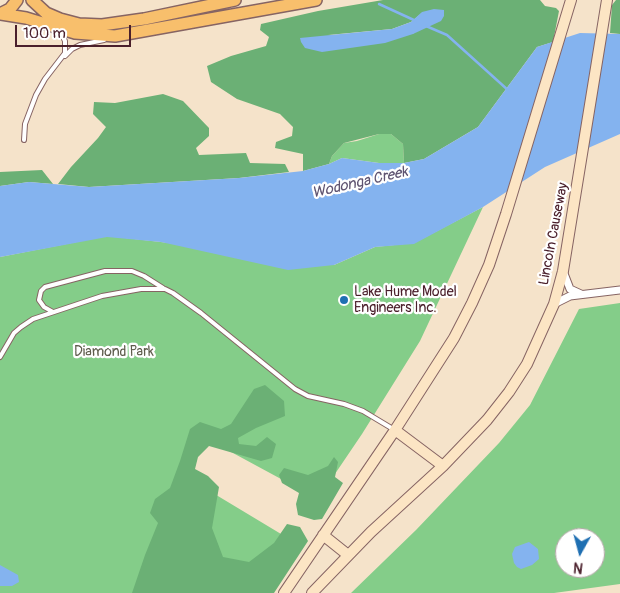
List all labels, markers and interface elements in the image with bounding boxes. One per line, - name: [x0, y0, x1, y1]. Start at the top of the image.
- scale bar: [18, 15, 134, 47]
- text: 100 m: [23, 24, 66, 43]
- water label: Wodonga Creek: [310, 163, 410, 203]
- street label: Lincoln Causeway: [536, 181, 572, 287]
- place label: Lake Hume Model Engineers Inc.: [354, 284, 457, 316]
- marker: Lake Hume Model Engineers Inc.: [338, 294, 350, 306]
- park label: Diamond Park: [74, 344, 154, 360]
- north arrow: [555, 528, 605, 578]
- text: N: [572, 558, 584, 576]

